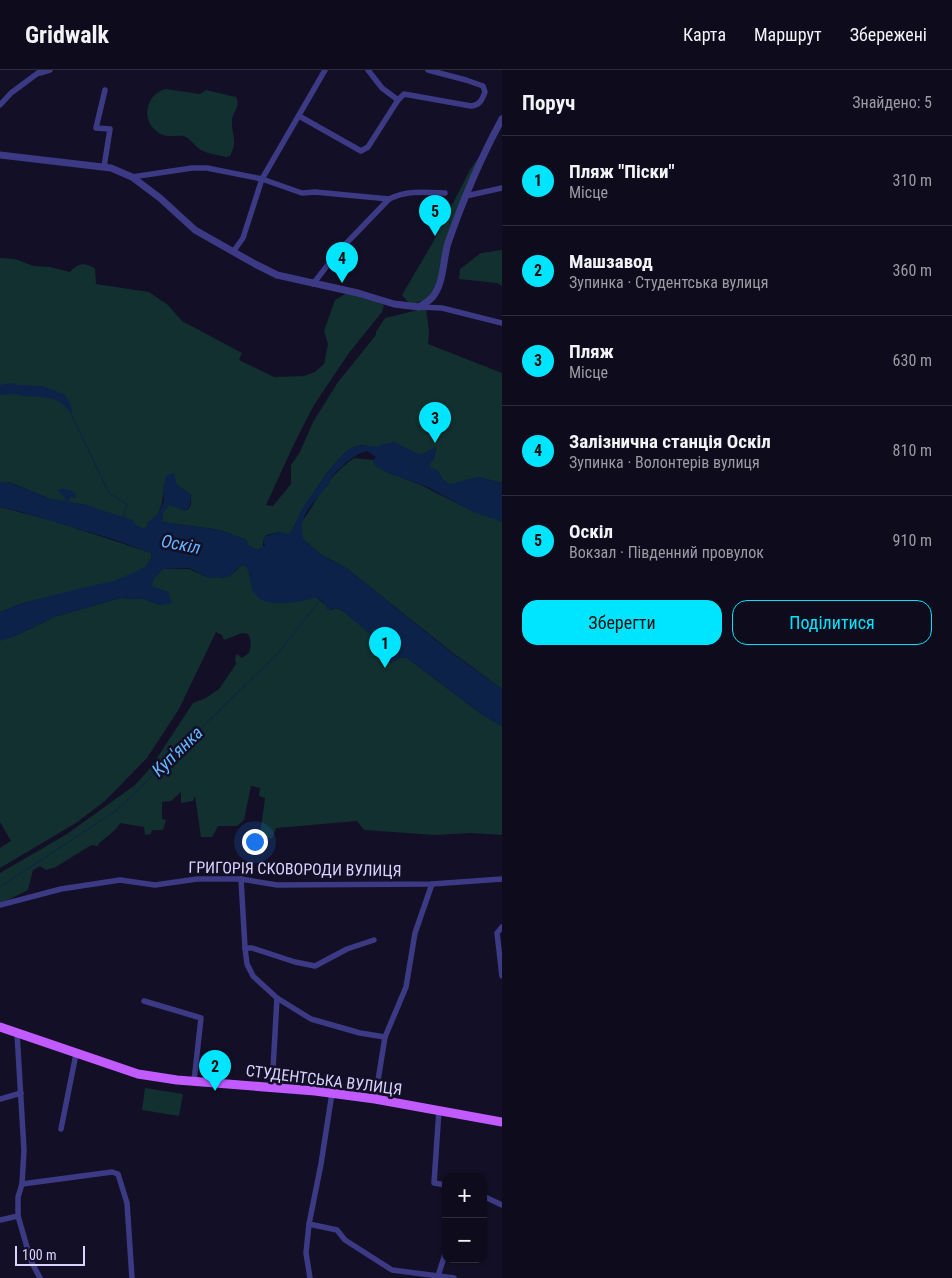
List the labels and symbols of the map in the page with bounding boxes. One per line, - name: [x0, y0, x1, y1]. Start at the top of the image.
- pin: 5: [419, 195, 451, 236]
- pin: 4: [326, 242, 358, 283]
- pin: 3: [419, 402, 451, 443]
- water label: Оскіл: [159, 530, 203, 558]
- pin: 1: [369, 627, 401, 668]
- water label: Куп'янка: [147, 722, 207, 780]
- your location: [242, 829, 268, 855]
- street label: ГРИГОРІЯ СКОВОРОДИ ВУЛИЦЯ: [188, 858, 402, 880]
- pin: 2: [199, 1050, 231, 1091]
- street label: СТУДЕНТСЬКА ВУЛИЦЯ: [245, 1061, 403, 1099]
- scale bar: [15, 1243, 85, 1266]

